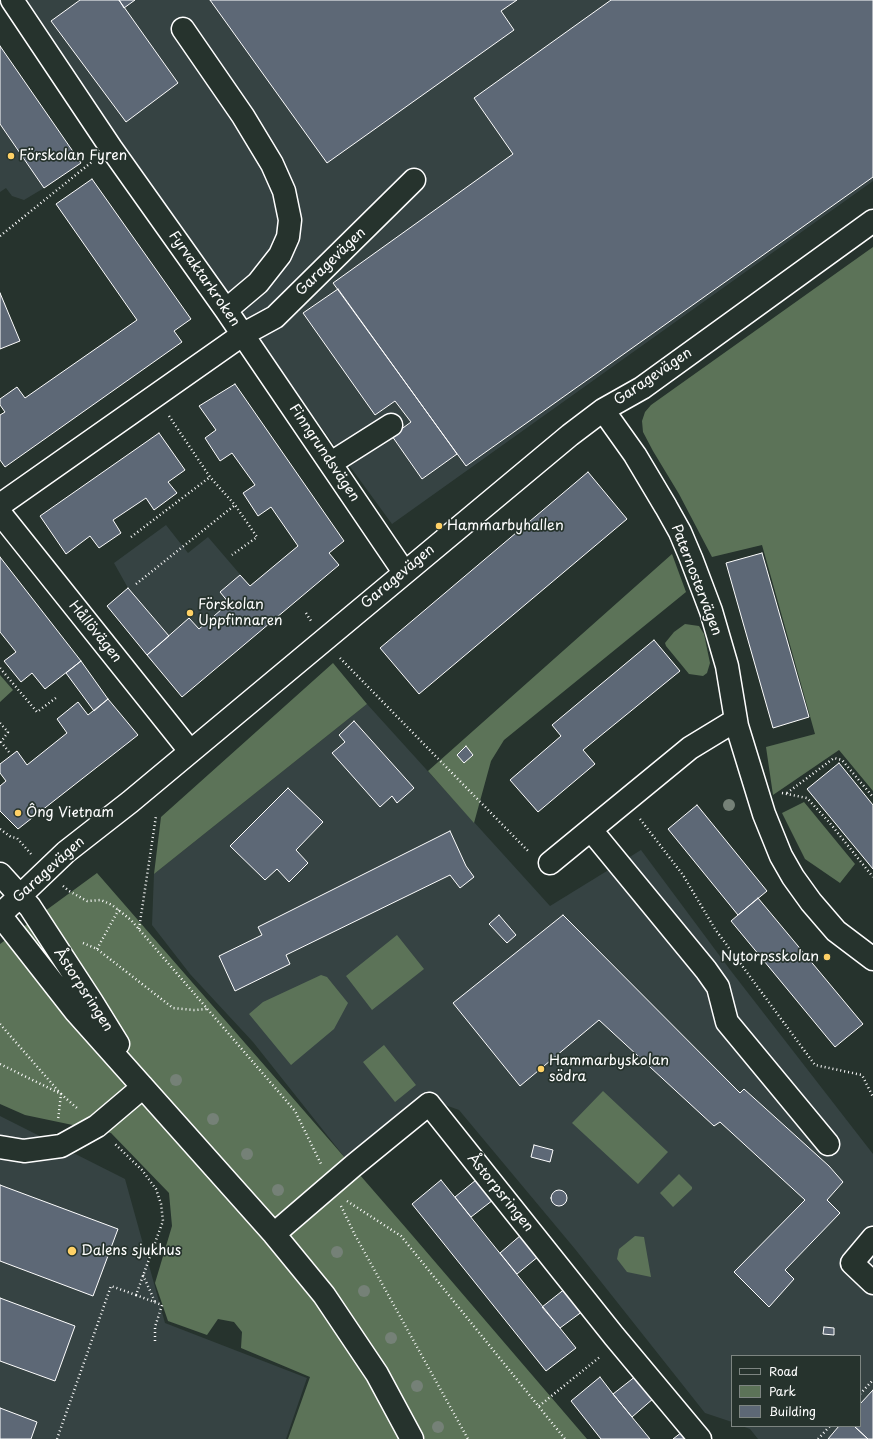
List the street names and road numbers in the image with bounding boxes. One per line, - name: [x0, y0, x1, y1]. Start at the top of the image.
- street label: Garagevägen: [293, 225, 369, 299]
- street label: Fyrvaktarkroken: [165, 228, 243, 330]
- street label: Garagevägen: [611, 345, 695, 409]
- street label: Finngrundsvägen: [285, 401, 363, 505]
- street label: Paternostervägen: [667, 522, 725, 638]
- street label: Garagevägen: [358, 541, 438, 613]
- street label: Hållövägen: [65, 598, 125, 666]
- street label: Garagevägen: [10, 833, 88, 907]
- street label: Åstorpsringen: [50, 945, 116, 1035]
- street label: Åstorpsringen: [463, 1150, 537, 1236]

